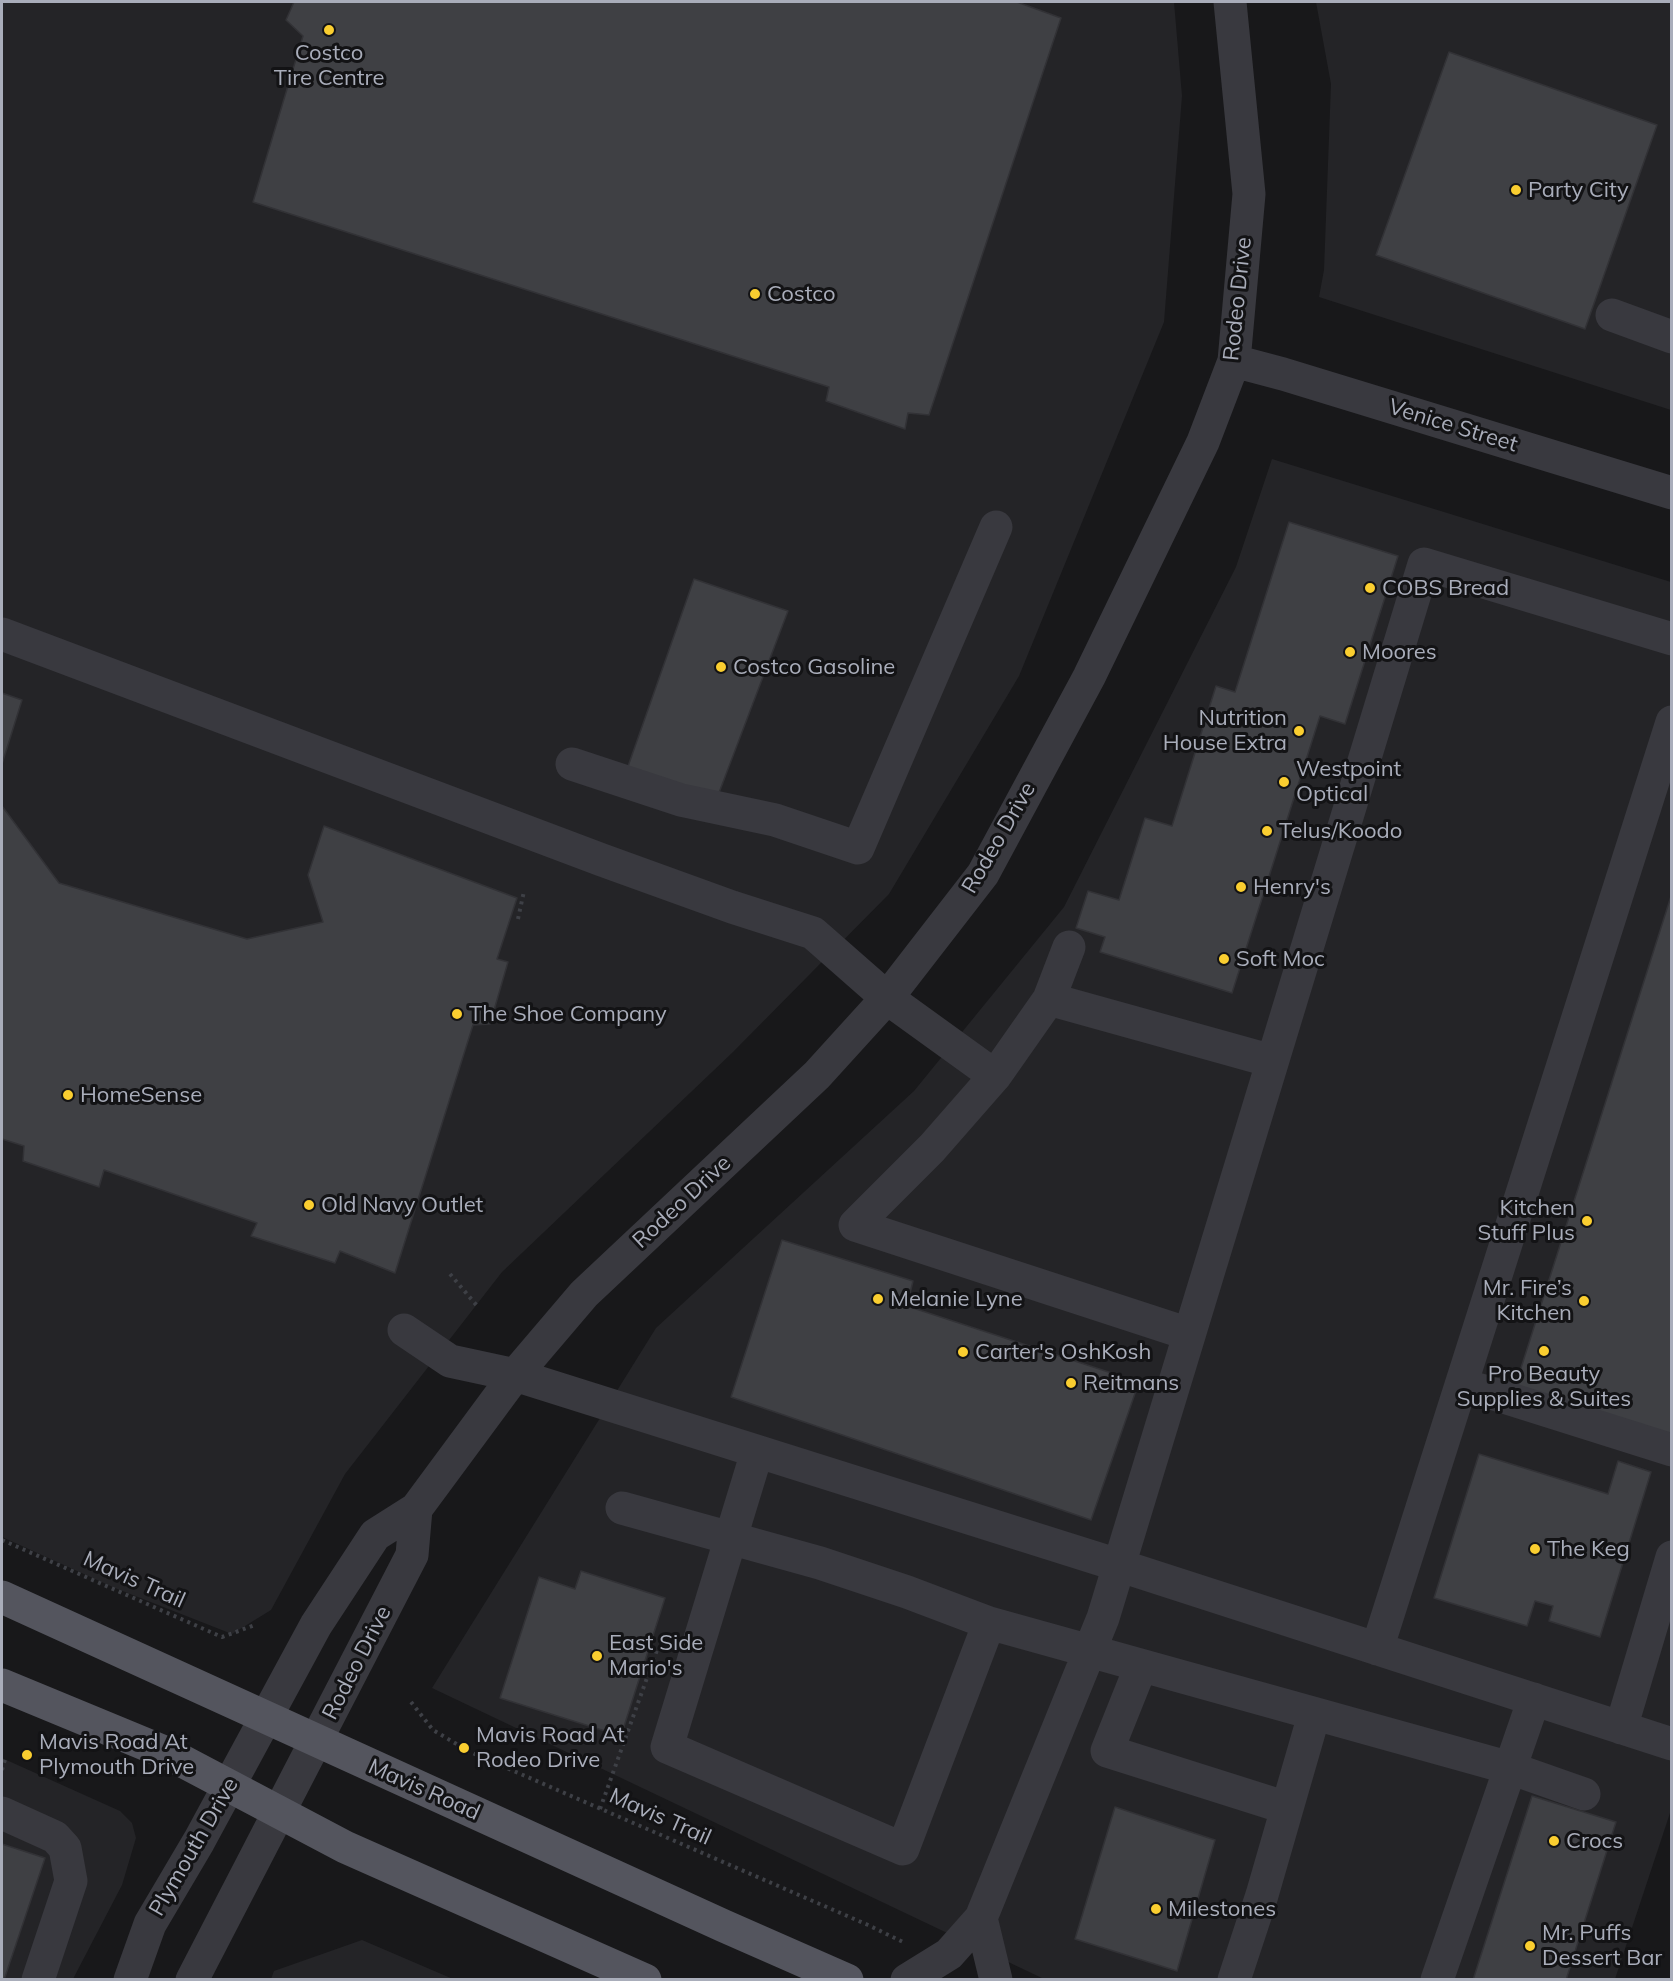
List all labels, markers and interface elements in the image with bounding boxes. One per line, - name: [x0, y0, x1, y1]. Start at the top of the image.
- marker: Costco Tire Centre: [322, 23, 336, 37]
- place label: Costco Tire Centre: [274, 40, 384, 92]
- place label: Party City: [1528, 177, 1629, 203]
- marker: Party City: [1509, 183, 1523, 197]
- street label: Rodeo Drive: [1218, 236, 1258, 362]
- place label: Costco: [767, 281, 835, 307]
- marker: Costco: [748, 287, 762, 301]
- street label: Venice Street: [1385, 394, 1521, 458]
- place label: COBS Bread: [1382, 575, 1509, 601]
- marker: COBS Bread: [1363, 581, 1377, 595]
- place label: Moores: [1362, 639, 1437, 665]
- marker: Moores: [1343, 645, 1357, 659]
- place label: Costco Gasoline: [733, 654, 895, 680]
- marker: Costco Gasoline: [714, 660, 728, 674]
- place label: Nutrition House Extra: [1163, 705, 1287, 756]
- marker: Nutrition House Extra: [1292, 724, 1306, 738]
- place label: Westpoint Optical: [1296, 756, 1401, 807]
- marker: Westpoint Optical: [1277, 775, 1291, 789]
- street label: Rodeo Drive: [957, 778, 1041, 898]
- place label: Telus/Koodo: [1279, 818, 1402, 844]
- marker: Telus/Koodo: [1260, 824, 1274, 838]
- place label: Henry's: [1253, 874, 1331, 900]
- marker: Henry's: [1234, 880, 1248, 894]
- place label: Soft Moc: [1236, 946, 1325, 972]
- marker: Soft Moc: [1217, 952, 1231, 966]
- place label: The Shoe Company: [469, 1001, 667, 1027]
- marker: The Shoe Company: [450, 1007, 464, 1021]
- place label: HomeSense: [80, 1082, 202, 1108]
- marker: HomeSense: [61, 1088, 75, 1102]
- street label: Rodeo Drive: [628, 1150, 736, 1254]
- place label: Old Navy Outlet: [321, 1192, 483, 1218]
- place label: Kitchen Stuff Plus: [1478, 1195, 1575, 1246]
- marker: Old Navy Outlet: [302, 1198, 316, 1212]
- marker: Kitchen Stuff Plus: [1580, 1214, 1594, 1228]
- place label: Mr. Fire’s Kitchen: [1483, 1275, 1572, 1326]
- place label: Melanie Lyne: [890, 1286, 1023, 1312]
- marker: Melanie Lyne: [871, 1292, 885, 1306]
- marker: Mr. Fire’s Kitchen: [1577, 1294, 1591, 1308]
- place label: Carter's OshKosh: [975, 1339, 1151, 1365]
- marker: Pro Beauty Supplies & Suites: [1537, 1344, 1551, 1358]
- marker: Carter's OshKosh: [956, 1345, 970, 1359]
- place label: Pro Beauty Supplies & Suites: [1457, 1361, 1631, 1412]
- place label: Reitmans: [1083, 1370, 1179, 1396]
- marker: Reitmans: [1064, 1376, 1078, 1390]
- place label: The Keg: [1547, 1536, 1630, 1562]
- marker: The Keg: [1528, 1542, 1542, 1556]
- street label: Mavis Trail: [79, 1546, 189, 1614]
- street label: Rodeo Drive: [317, 1602, 397, 1724]
- place label: East Side Mario's: [609, 1630, 703, 1682]
- marker: East Side Mario's: [590, 1649, 604, 1663]
- place label: Mavis Road At Rodeo Drive: [476, 1722, 625, 1774]
- place label: Mavis Road At Plymouth Drive: [39, 1729, 194, 1780]
- marker: Mavis Road At Rodeo Drive: [457, 1741, 471, 1755]
- marker: Mavis Road At Plymouth Drive: [20, 1748, 34, 1762]
- street label: Mavis Road: [364, 1754, 484, 1826]
- street label: Plymouth Drive: [144, 1773, 244, 1921]
- street label: Mavis Trail: [605, 1783, 715, 1851]
- place label: Crocs: [1566, 1828, 1623, 1854]
- marker: Crocs: [1547, 1834, 1561, 1848]
- place label: Milestones: [1168, 1896, 1276, 1922]
- marker: Milestones: [1149, 1902, 1163, 1916]
- place label: Mr. Puffs Dessert Bar: [1542, 1920, 1662, 1972]
- marker: Mr. Puffs Dessert Bar: [1523, 1939, 1537, 1953]

